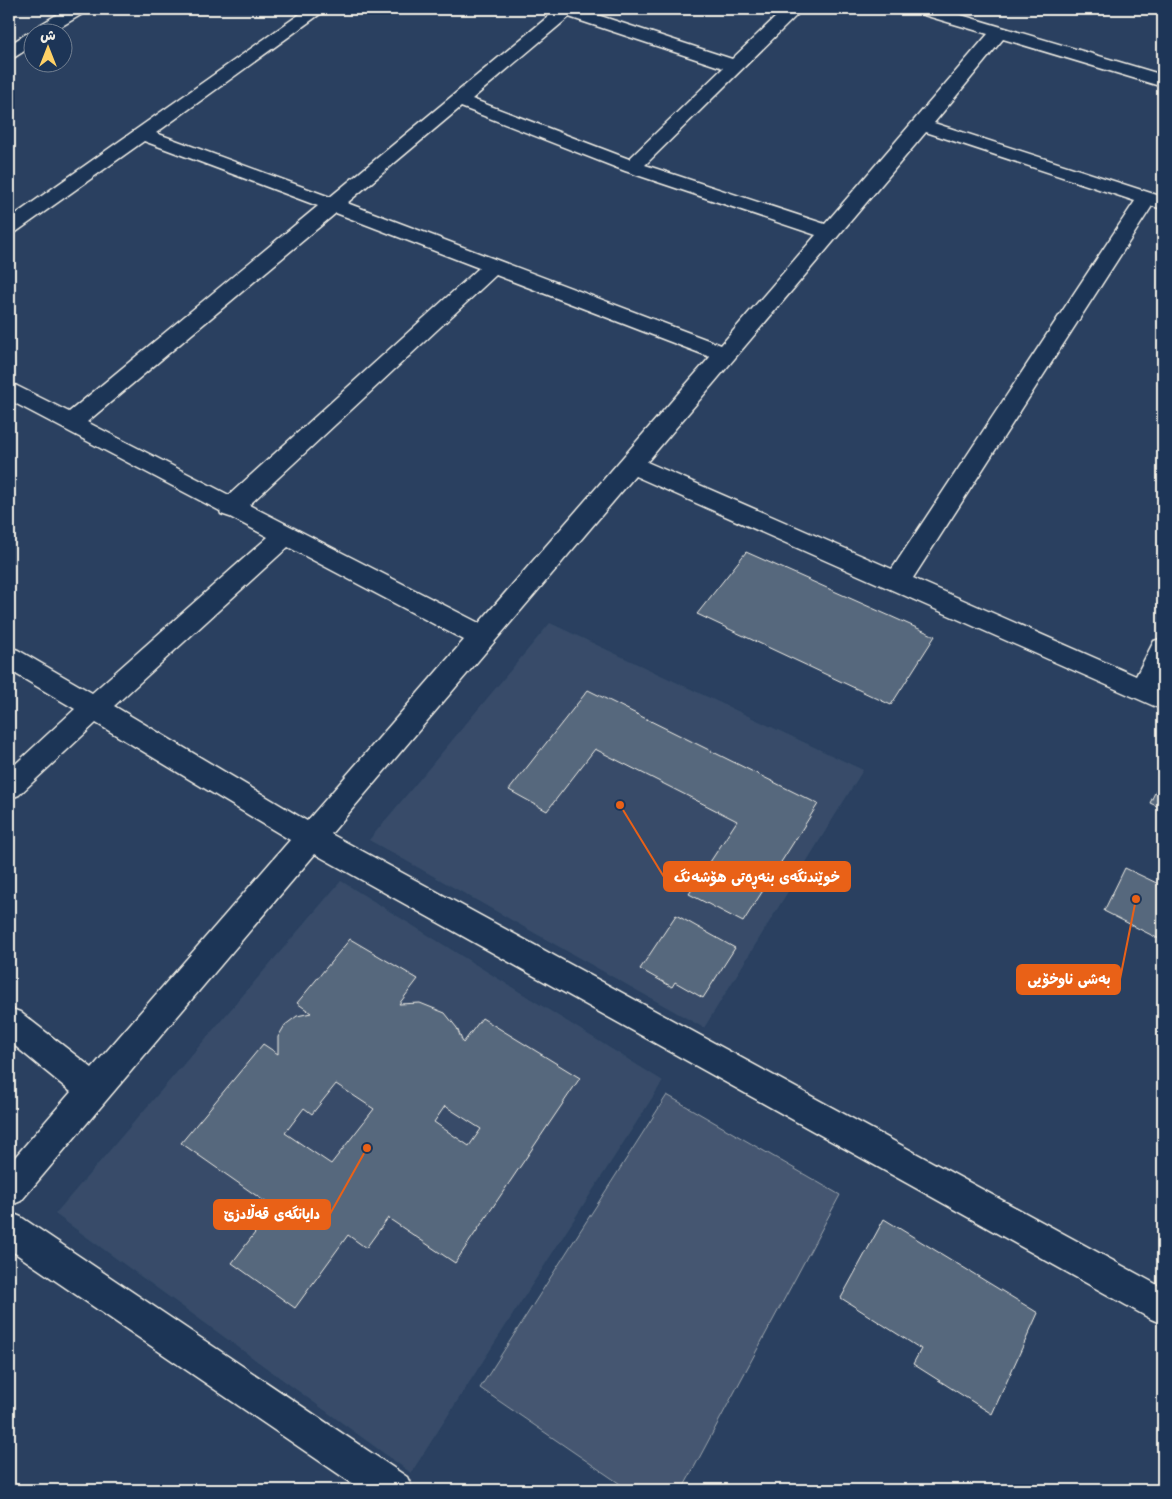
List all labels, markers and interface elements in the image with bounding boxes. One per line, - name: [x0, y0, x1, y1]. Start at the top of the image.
- north arrow: [22, 22, 72, 72]
- text: ش: [40, 26, 56, 44]
- callout: خوێندنگەی بنەڕەتی هۆشەنگ: [664, 862, 850, 891]
- text: خوێندنگەی بنەڕەتی هۆشەنگ: [674, 868, 840, 889]
- callout: بەشی ناوخۆیی: [1017, 965, 1120, 994]
- text: بەشی ناوخۆیی: [1027, 970, 1111, 989]
- callout: دایانگەی قەڵادزێ: [214, 1200, 330, 1229]
- text: دایانگەی قەڵادزێ: [223, 1204, 320, 1223]

